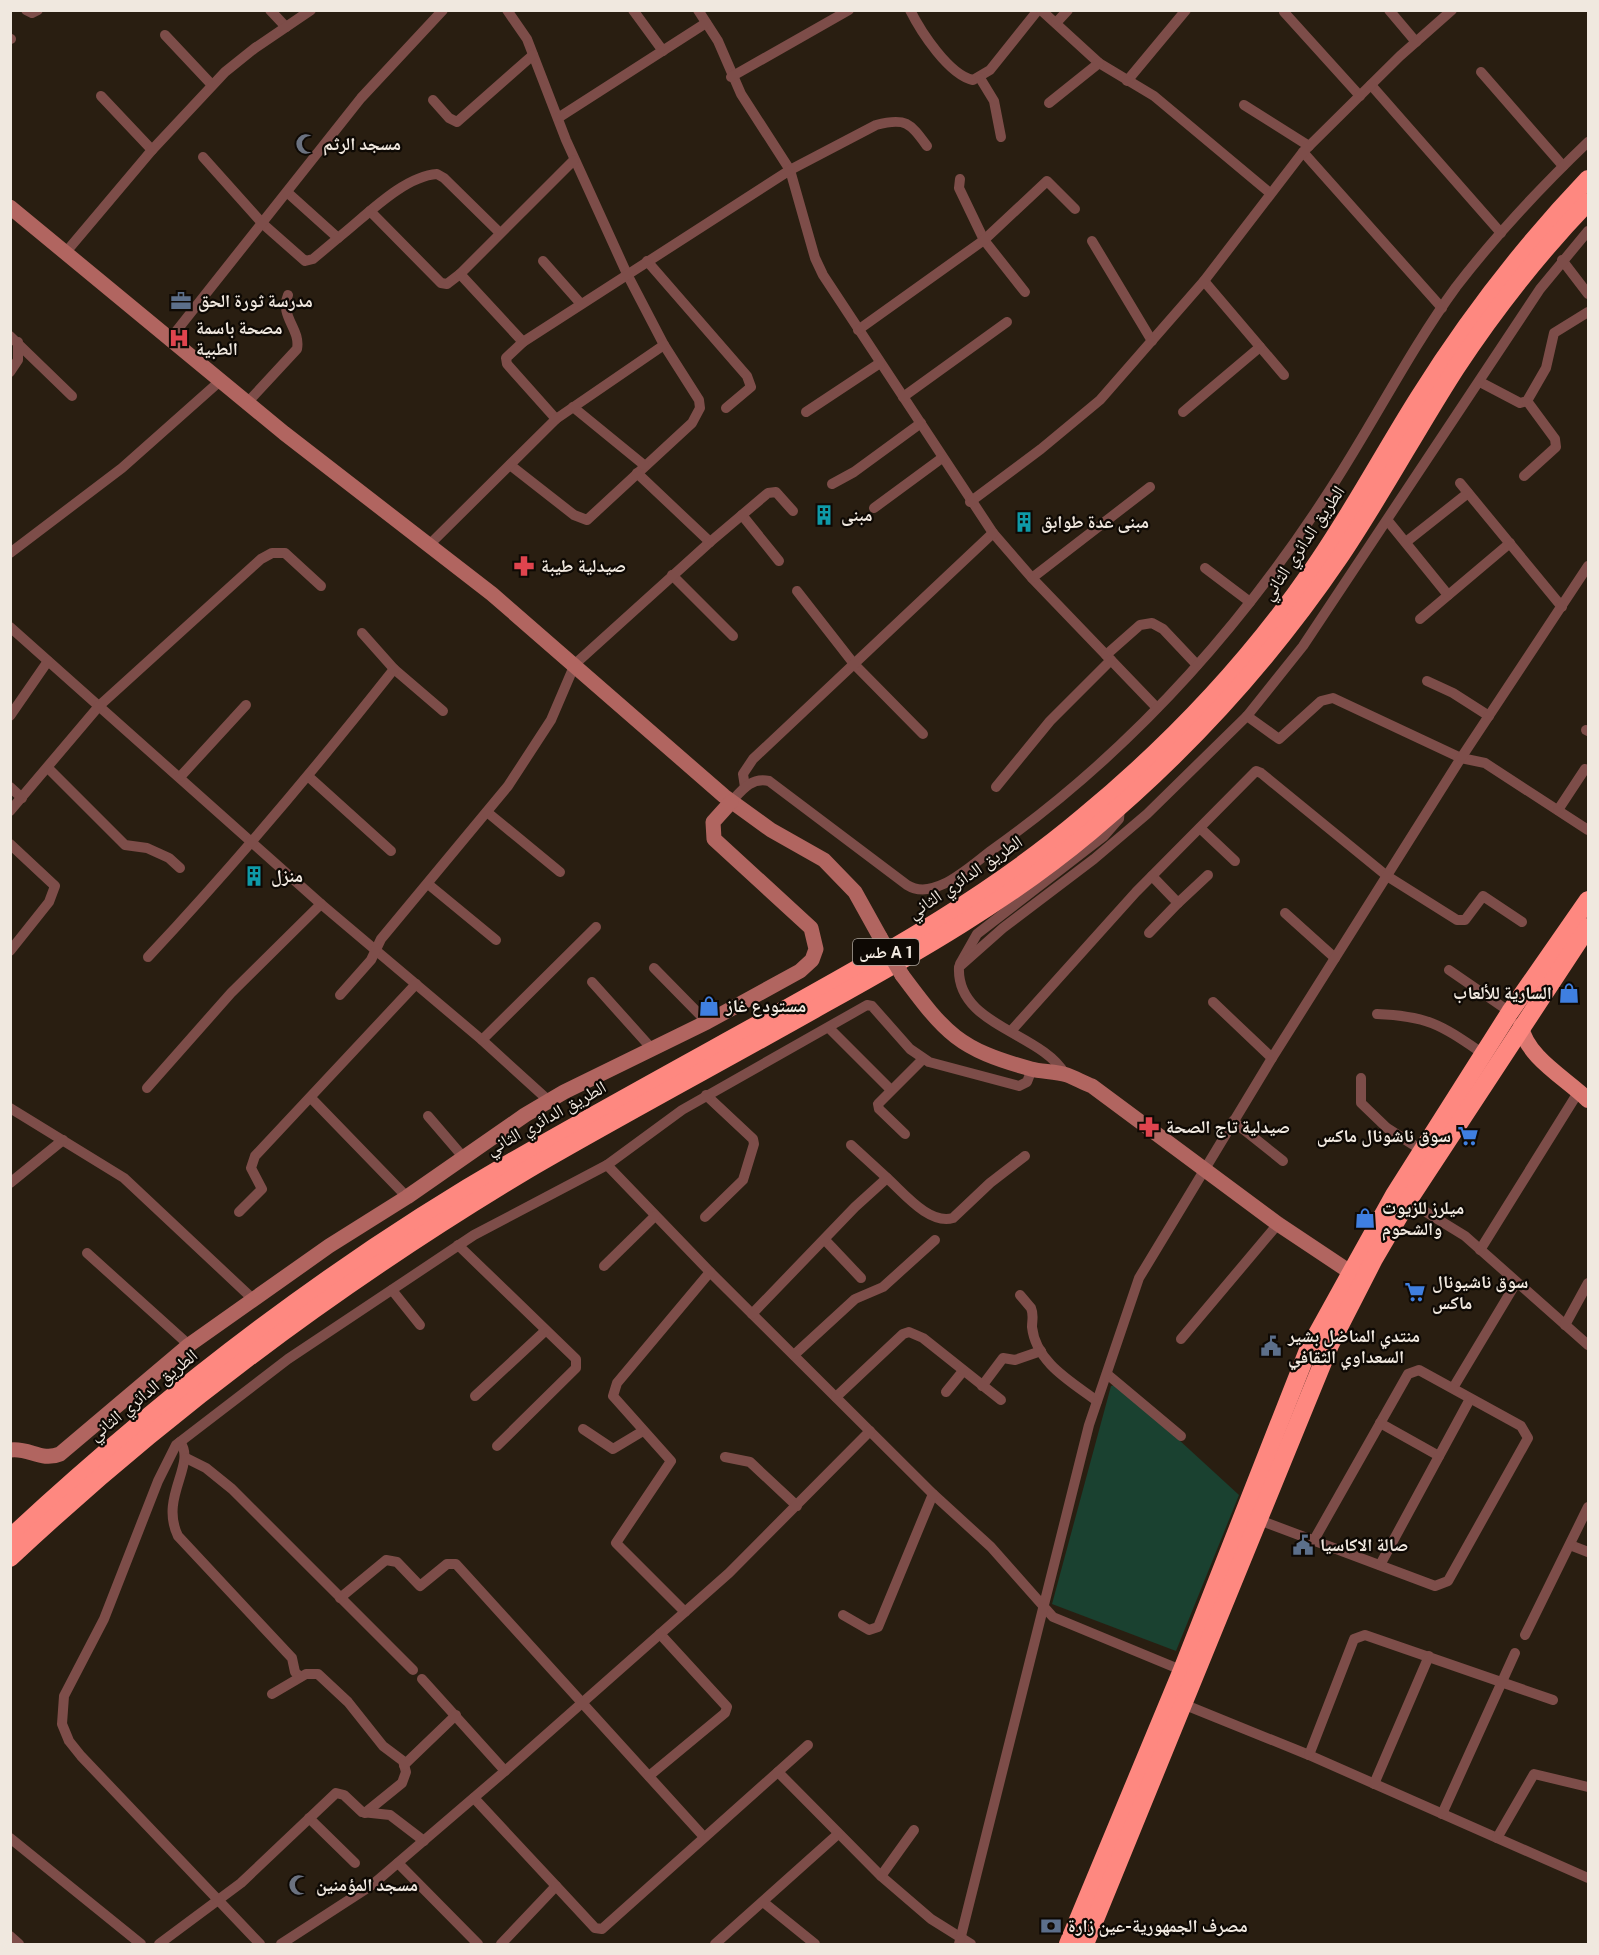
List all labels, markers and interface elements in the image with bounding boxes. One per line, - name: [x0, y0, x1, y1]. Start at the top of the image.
- mosque icon: مسجد الرثم: [294, 132, 318, 156]
- place label: مسجد الرثم: [323, 133, 401, 156]
- office icon: مدرسة ثورة الحق: [169, 289, 193, 313]
- place label: مدرسة ثورة الحق: [198, 290, 313, 312]
- place label: مصحة باسمة الطبية: [196, 317, 283, 360]
- hospital icon: مصحة باسمة الطبية: [167, 326, 191, 350]
- street label: الطريق الدائري الثاني: [1256, 481, 1353, 607]
- building icon: مبنى: [812, 503, 836, 527]
- place label: مبنى: [841, 504, 872, 526]
- building icon: مبنى عدة طوابق: [1012, 510, 1036, 534]
- place label: مبنى عدة طوابق: [1041, 511, 1149, 533]
- pharmacy icon: صيدلية طيبة: [512, 554, 536, 578]
- place label: صيدلية طيبة: [541, 555, 626, 577]
- street label: الطريق الدائري الثاني: [903, 830, 1029, 927]
- building icon: منزل: [242, 864, 266, 888]
- place label: منزل: [271, 865, 303, 887]
- road number: طس A 1: [853, 939, 919, 965]
- shop icon: السارية للألعاب: [1557, 981, 1581, 1005]
- place label: السارية للألعاب: [1453, 982, 1552, 1004]
- shop icon: مستودع غاز: [697, 994, 721, 1018]
- place label: مستودع غاز: [725, 995, 806, 1017]
- street label: الطريق الدائري الثاني: [482, 1076, 612, 1163]
- pharmacy icon: صيدلية تاج الصحة: [1137, 1115, 1161, 1139]
- place label: صيدلية تاج الصحة: [1166, 1116, 1290, 1138]
- supermarket icon: سوق ناشونال ماكس: [1456, 1124, 1480, 1148]
- place label: سوق ناشونال ماكس: [1317, 1125, 1451, 1147]
- place label: ميلرز للزيوت والشحوم: [1382, 1197, 1464, 1241]
- shop icon: ميلرز للزيوت والشحوم: [1353, 1206, 1377, 1230]
- place label: سوق ناشيونال ماكس: [1432, 1271, 1528, 1314]
- supermarket icon: سوق ناشيونال ماكس: [1403, 1280, 1427, 1304]
- place label: منتدي المناضل بشير السعداوي الثقافي: [1287, 1325, 1420, 1371]
- public building icon: منتدي المناضل بشير السعداوي الثقافي: [1259, 1334, 1283, 1358]
- street label: الطريق الدائري الثاني: [84, 1344, 204, 1448]
- public building icon: صالة الاكاسيا: [1291, 1533, 1315, 1557]
- place label: صالة الاكاسيا: [1320, 1534, 1408, 1555]
- mosque icon: مسجد المؤمنين: [287, 1873, 311, 1897]
- place label: مسجد المؤمنين: [316, 1874, 418, 1896]
- bank icon: مصرف الجمهورية-عين زارة: [1039, 1914, 1063, 1938]
- place label: مصرف الجمهورية-عين زارة: [1068, 1915, 1248, 1937]

